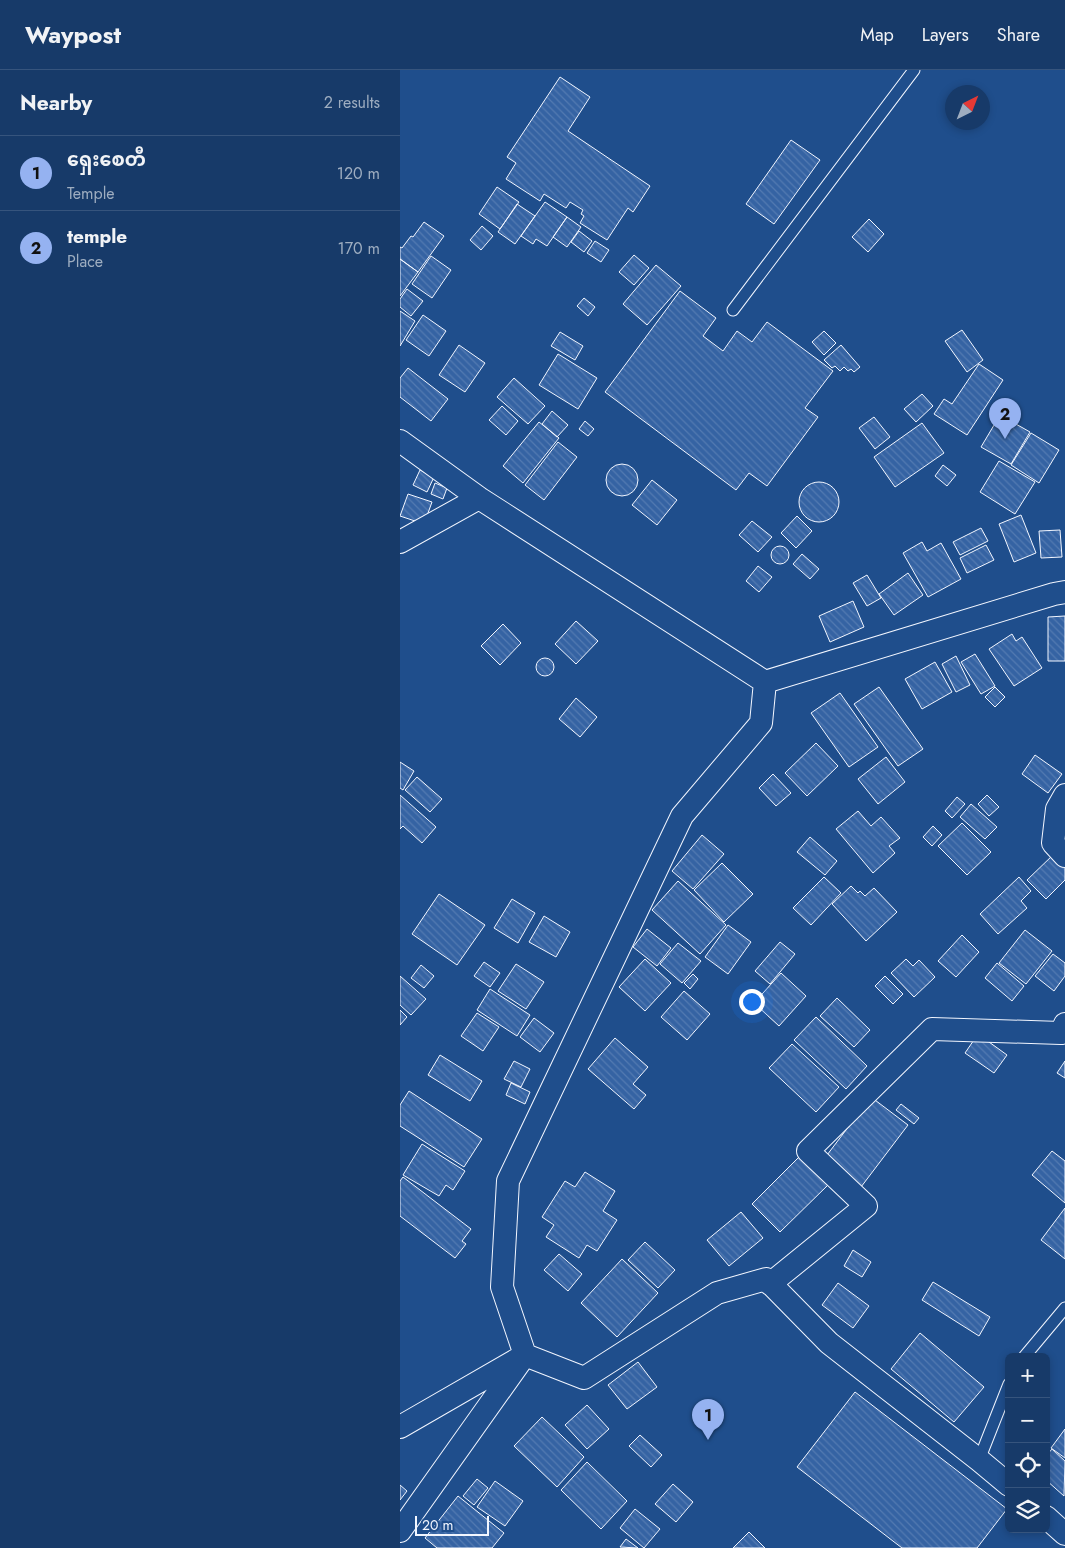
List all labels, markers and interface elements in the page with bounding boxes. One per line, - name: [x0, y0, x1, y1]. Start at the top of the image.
- text: Waypost: [25, 17, 121, 52]
- text: Map: [860, 22, 894, 48]
- text: Layers: [922, 22, 969, 48]
- text: Share: [997, 22, 1040, 48]
- north arrow: [945, 85, 990, 130]
- text: Nearby: [20, 88, 92, 118]
- text: 2 results: [324, 91, 380, 114]
- text: ရှေးစေတီ: [67, 146, 146, 173]
- text: 1: [32, 162, 40, 185]
- text: 120 m: [337, 162, 380, 185]
- text: Temple: [67, 182, 115, 205]
- text: temple: [67, 223, 127, 250]
- text: 2: [31, 237, 41, 260]
- text: 170 m: [338, 237, 380, 260]
- text: Place: [67, 250, 103, 273]
- pin: 2: [989, 398, 1021, 439]
- your location: [739, 989, 765, 1015]
- map controls: [1005, 1353, 1050, 1533]
- button: +: [1005, 1353, 1050, 1398]
- button: −: [1005, 1398, 1050, 1443]
- pin: 1: [692, 1399, 724, 1440]
- button: locate: [1005, 1443, 1050, 1488]
- button: layers: [1005, 1488, 1050, 1533]
- scale bar: [415, 1513, 489, 1536]
- text: 20 m: [422, 1515, 454, 1535]

